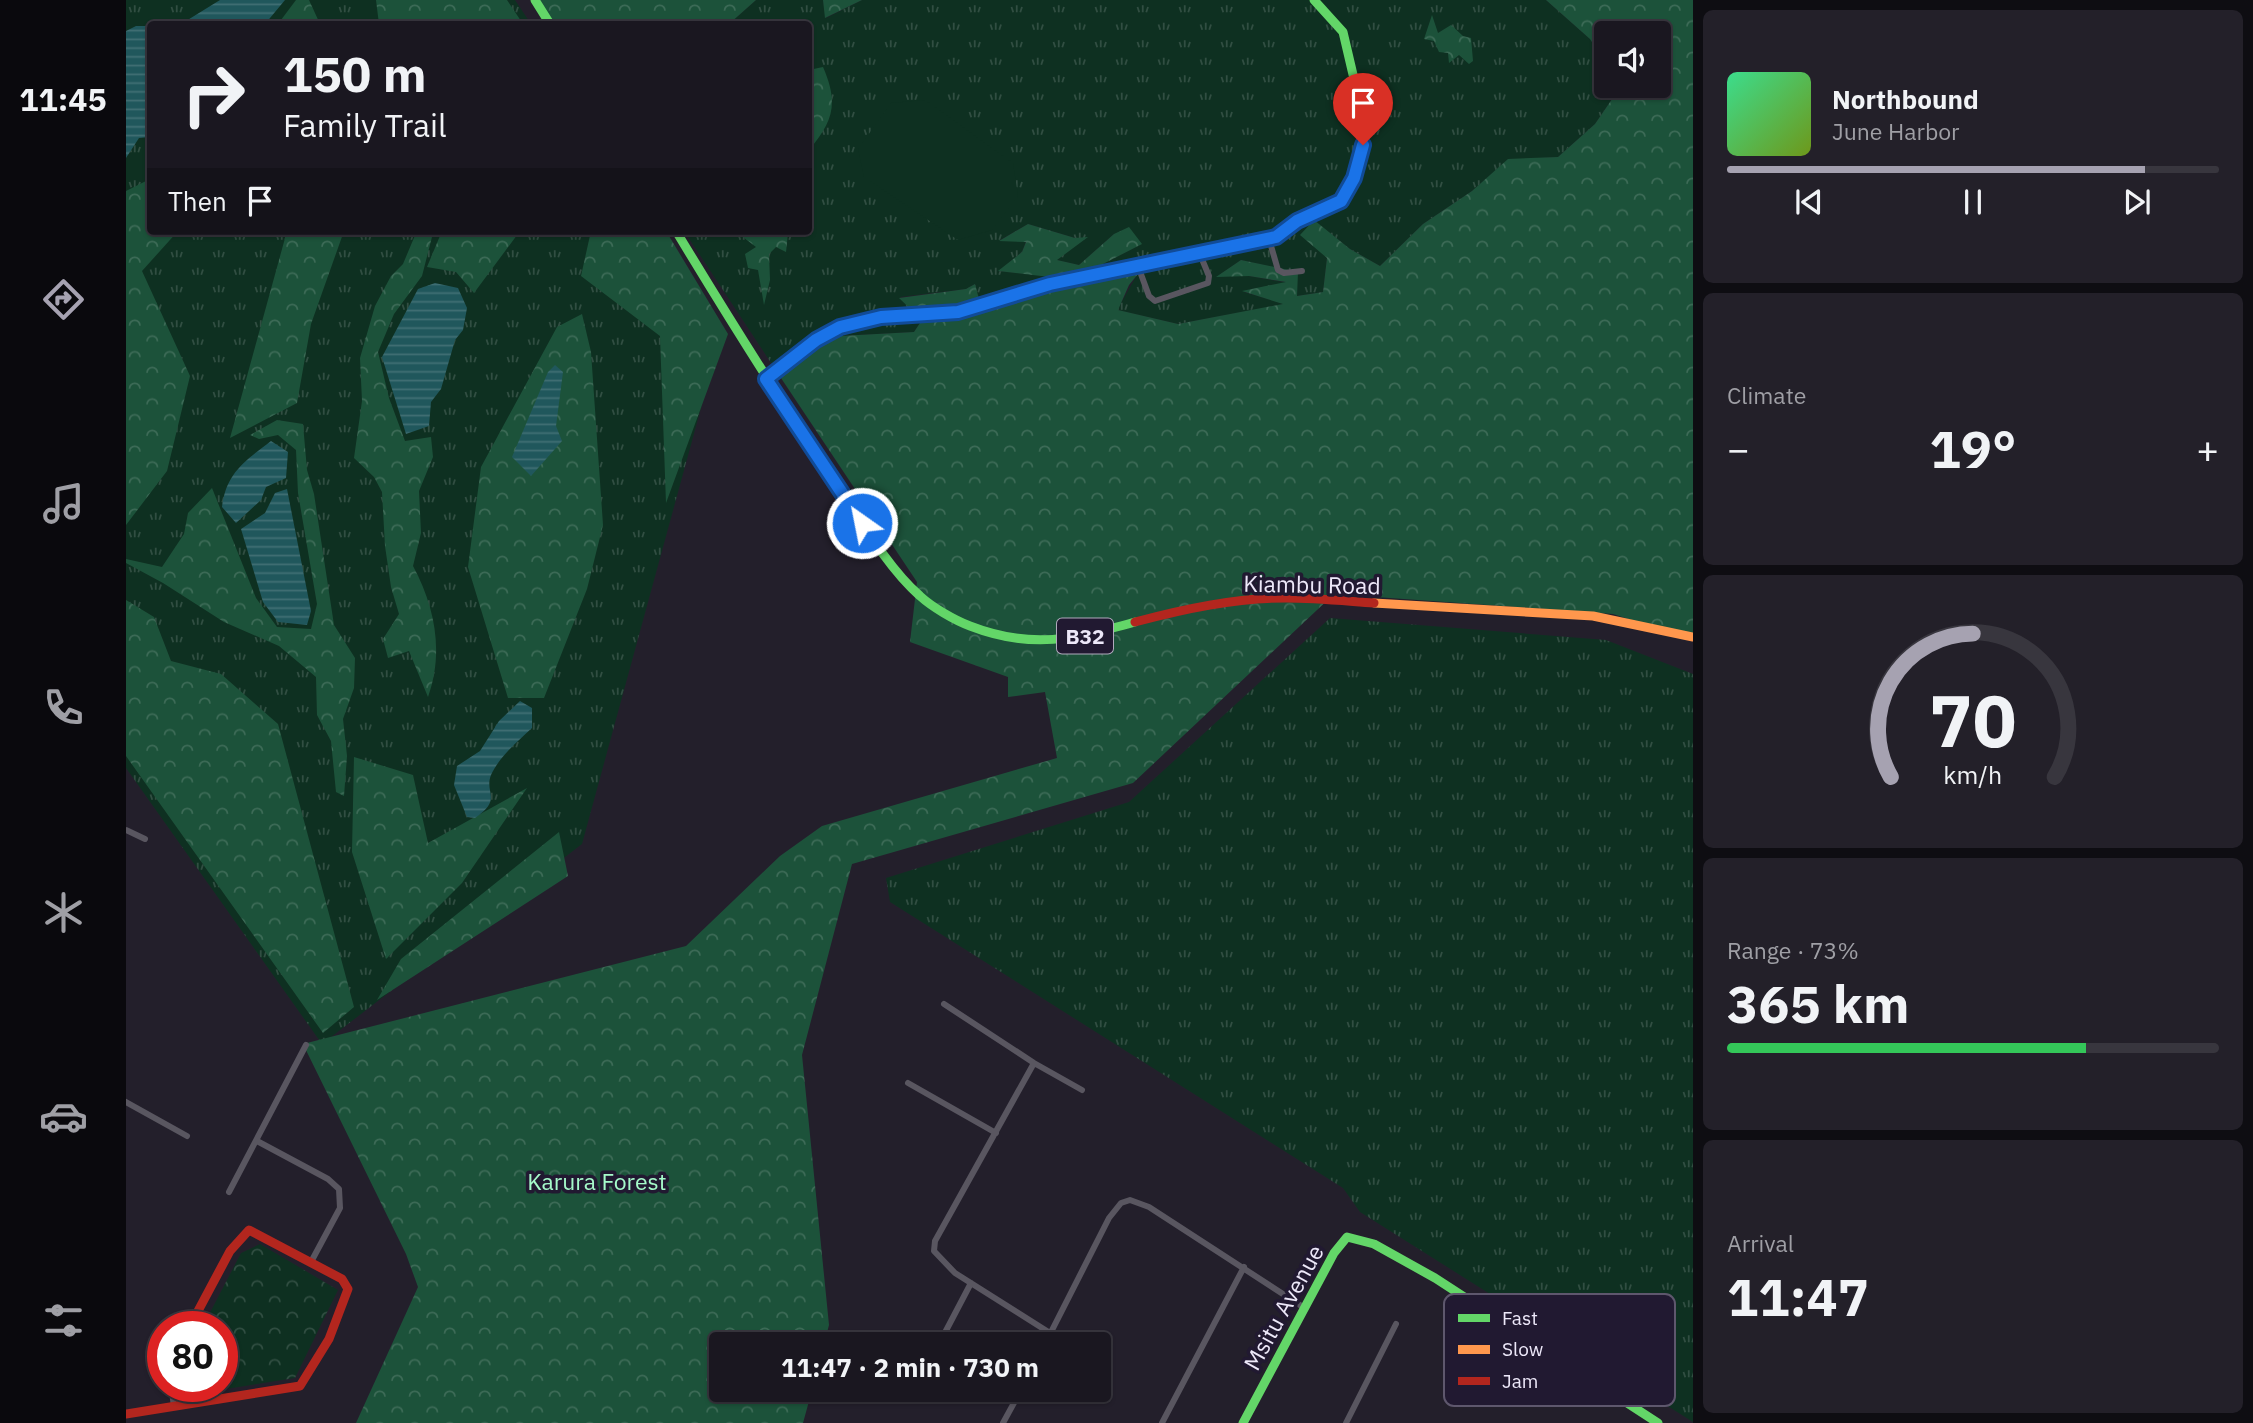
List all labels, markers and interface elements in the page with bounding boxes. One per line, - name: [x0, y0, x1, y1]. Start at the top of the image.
- map controls: [1594, 21, 1671, 98]
- button: sound: [1594, 21, 1671, 98]
- text: 150 m: [283, 42, 427, 105]
- icon: right: [168, 49, 259, 140]
- pin: [1333, 73, 1393, 145]
- text: 11:45: [19, 78, 107, 120]
- text: Northbound: [1832, 82, 1979, 116]
- icon: arrive: [1344, 84, 1382, 122]
- text: Family Trail: [283, 104, 447, 146]
- text: June Harbor: [1832, 116, 1960, 146]
- icon: arrive: [241, 182, 279, 220]
- icon: previous: [1790, 183, 1828, 221]
- icon: pause: [1954, 183, 1992, 221]
- icon: next: [2118, 183, 2156, 221]
- text: Then: [168, 184, 227, 218]
- icon: directions: [39, 275, 88, 324]
- text: Climate: [1727, 380, 1806, 410]
- text: 19°: [1930, 415, 2016, 482]
- text: −: [1727, 424, 1750, 473]
- text: +: [2196, 424, 2219, 473]
- icon: music: [39, 479, 88, 528]
- position arrow: [825, 486, 899, 560]
- street label: Kiambu Road: [1243, 568, 1381, 600]
- road number: B32: [1057, 618, 1113, 654]
- text: 70: [1929, 673, 2017, 768]
- icon: phone: [39, 683, 88, 732]
- text: km/h: [1944, 758, 2002, 791]
- icon: climate: [39, 888, 88, 937]
- text: Range · 73%: [1727, 935, 1859, 965]
- text: 365 km: [1727, 970, 1909, 1037]
- icon: car: [39, 1092, 88, 1141]
- park label: Karura Forest: [527, 1166, 667, 1196]
- text: Arrival: [1727, 1228, 1794, 1258]
- street label: Msitu Avenue: [1236, 1239, 1330, 1375]
- text: 11:47: [1727, 1263, 1869, 1330]
- legend: [1444, 1294, 1675, 1406]
- icon: filters: [39, 1296, 88, 1345]
- text: Fast: [1502, 1306, 1538, 1330]
- speed limit sign: 80: [147, 1311, 238, 1402]
- text: Slow: [1502, 1337, 1543, 1361]
- text: 11:47 · 2 min · 730 m: [781, 1350, 1039, 1384]
- text: Jam: [1502, 1369, 1538, 1393]

